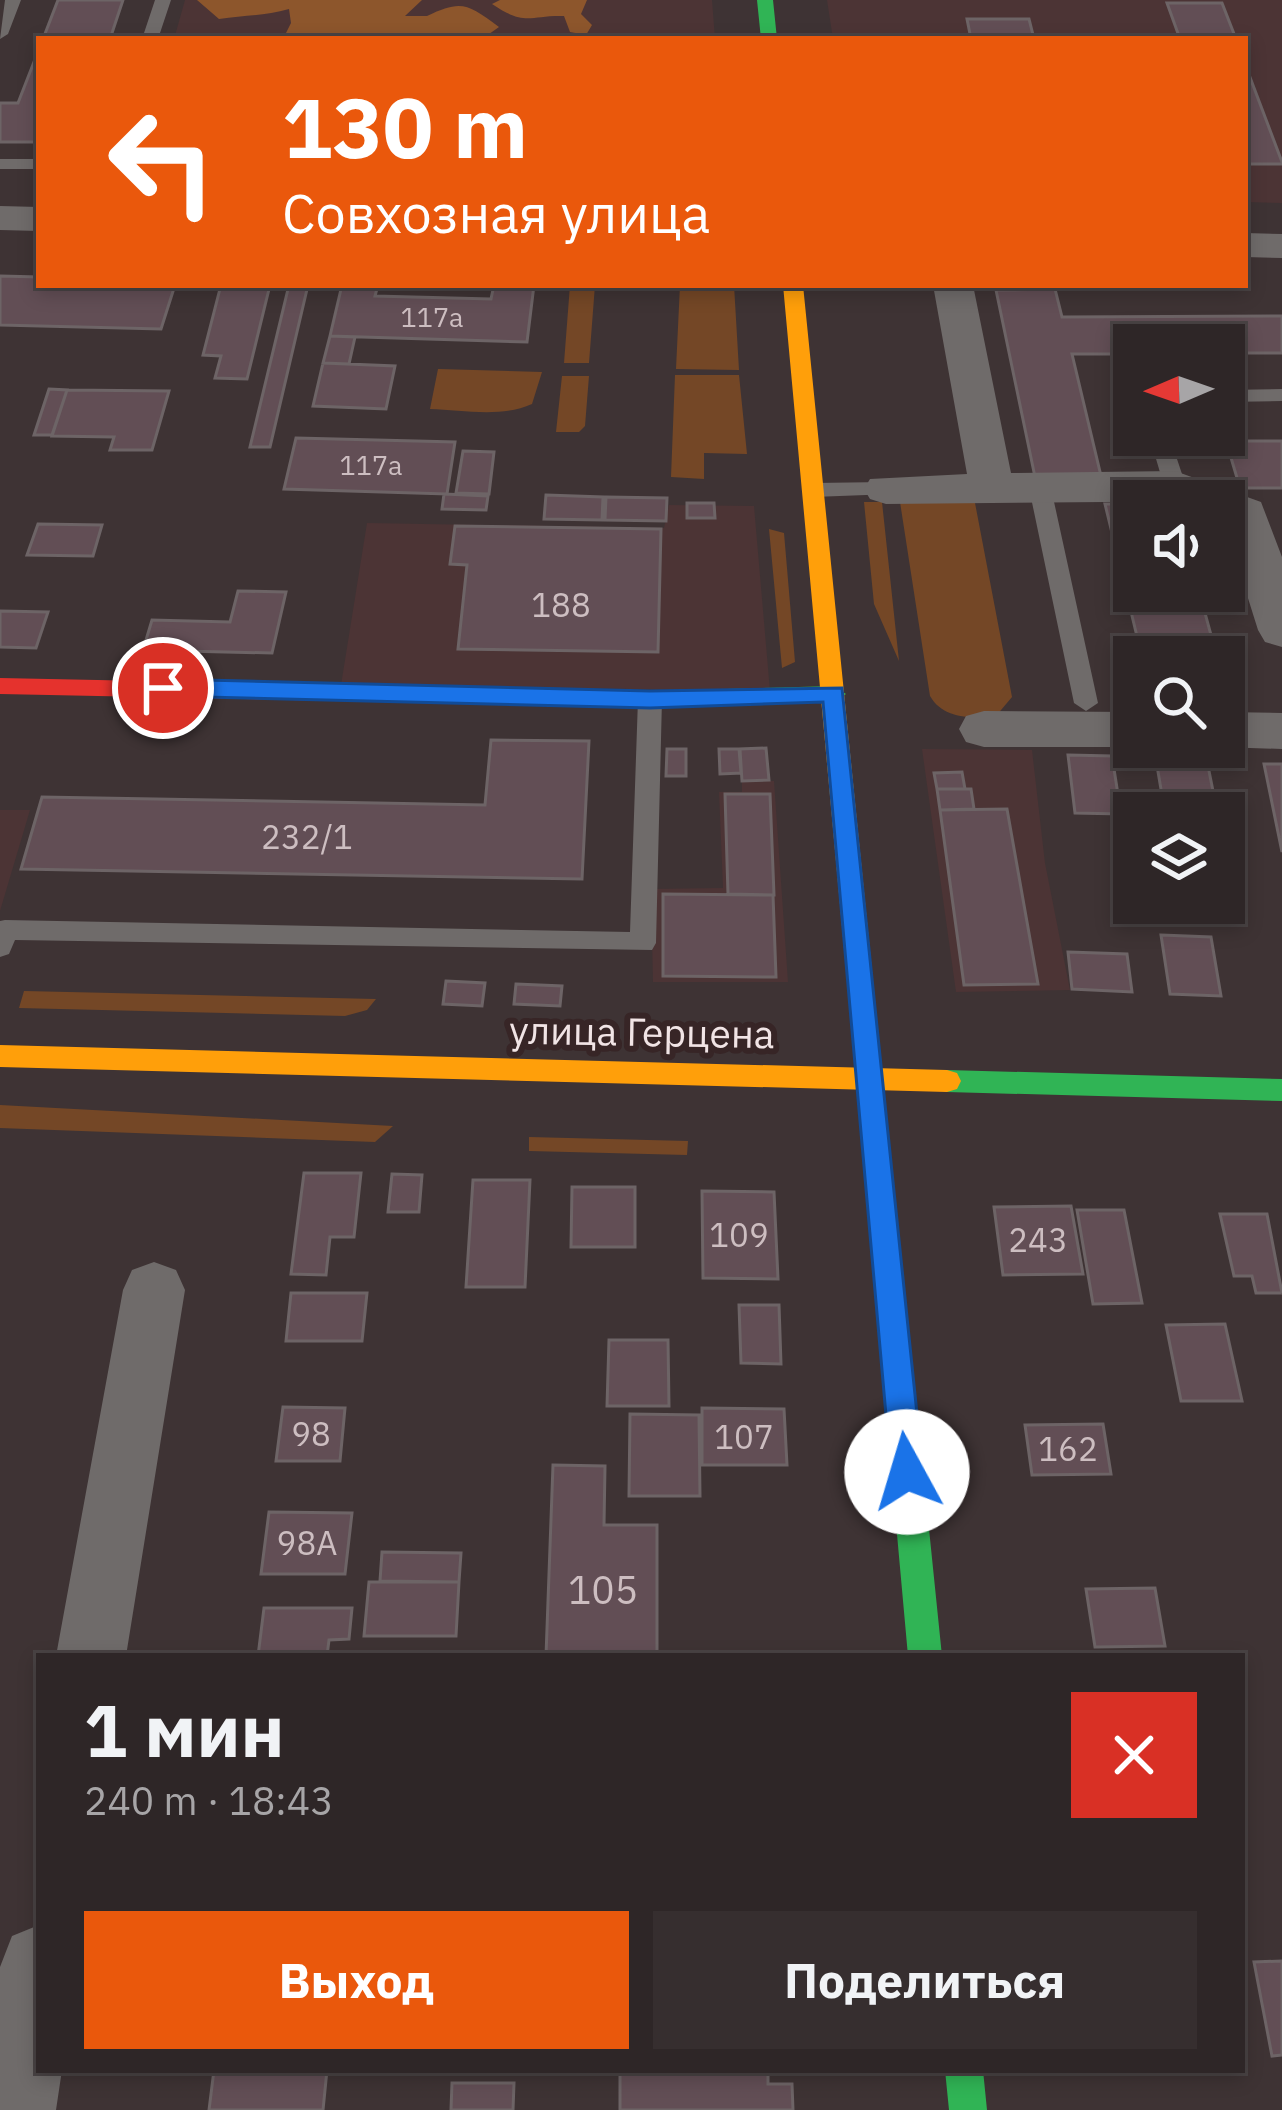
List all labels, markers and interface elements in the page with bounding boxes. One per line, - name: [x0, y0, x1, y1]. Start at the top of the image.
- text: 130 m: [282, 72, 528, 181]
- icon: left: [84, 84, 240, 240]
- text: Совхозная улица: [282, 178, 710, 248]
- house number: 117а: [400, 299, 464, 334]
- north arrow: [1113, 324, 1245, 456]
- map controls: [1113, 324, 1245, 924]
- house number: 117а: [339, 447, 403, 482]
- button: sound: [1113, 480, 1245, 612]
- house number: 188: [531, 583, 591, 626]
- button: search: [1113, 636, 1245, 768]
- pin: [112, 637, 214, 739]
- icon: arrive: [130, 655, 196, 721]
- button: layers: [1113, 792, 1245, 924]
- house number: 232/1: [261, 815, 353, 858]
- street label: улица Герцена: [509, 1004, 775, 1059]
- house number: 109: [709, 1213, 769, 1256]
- house number: 243: [1008, 1218, 1068, 1261]
- position arrow: [844, 1409, 970, 1535]
- house number: 98: [291, 1412, 331, 1455]
- house number: 107: [714, 1415, 774, 1458]
- house number: 162: [1038, 1427, 1098, 1470]
- house number: 98А: [277, 1521, 337, 1564]
- house number: 105: [568, 1564, 638, 1615]
- text: 1 мин: [84, 1683, 285, 1777]
- button: close: [1071, 1692, 1197, 1818]
- text: 240 m · 18:43: [84, 1775, 334, 1826]
- button: Выход: [84, 1911, 629, 2049]
- button: Поделиться: [653, 1911, 1197, 2049]

